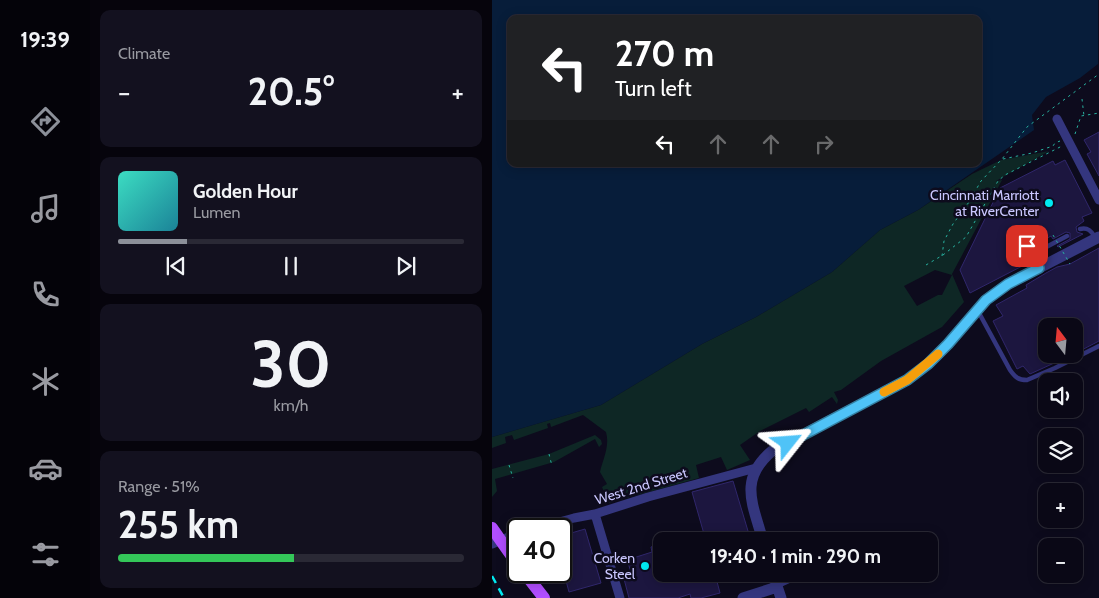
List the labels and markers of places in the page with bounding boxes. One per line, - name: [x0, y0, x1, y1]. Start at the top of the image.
- place label: Cincinnati Marriott at RiverCenter: [930, 186, 1040, 220]
- marker: Cincinnati Marriott at RiverCenter: [1043, 197, 1055, 209]
- pin: [1006, 225, 1048, 267]
- place label: Corken Steel: [593, 549, 636, 583]
- marker: Corken Steel: [639, 560, 651, 572]

